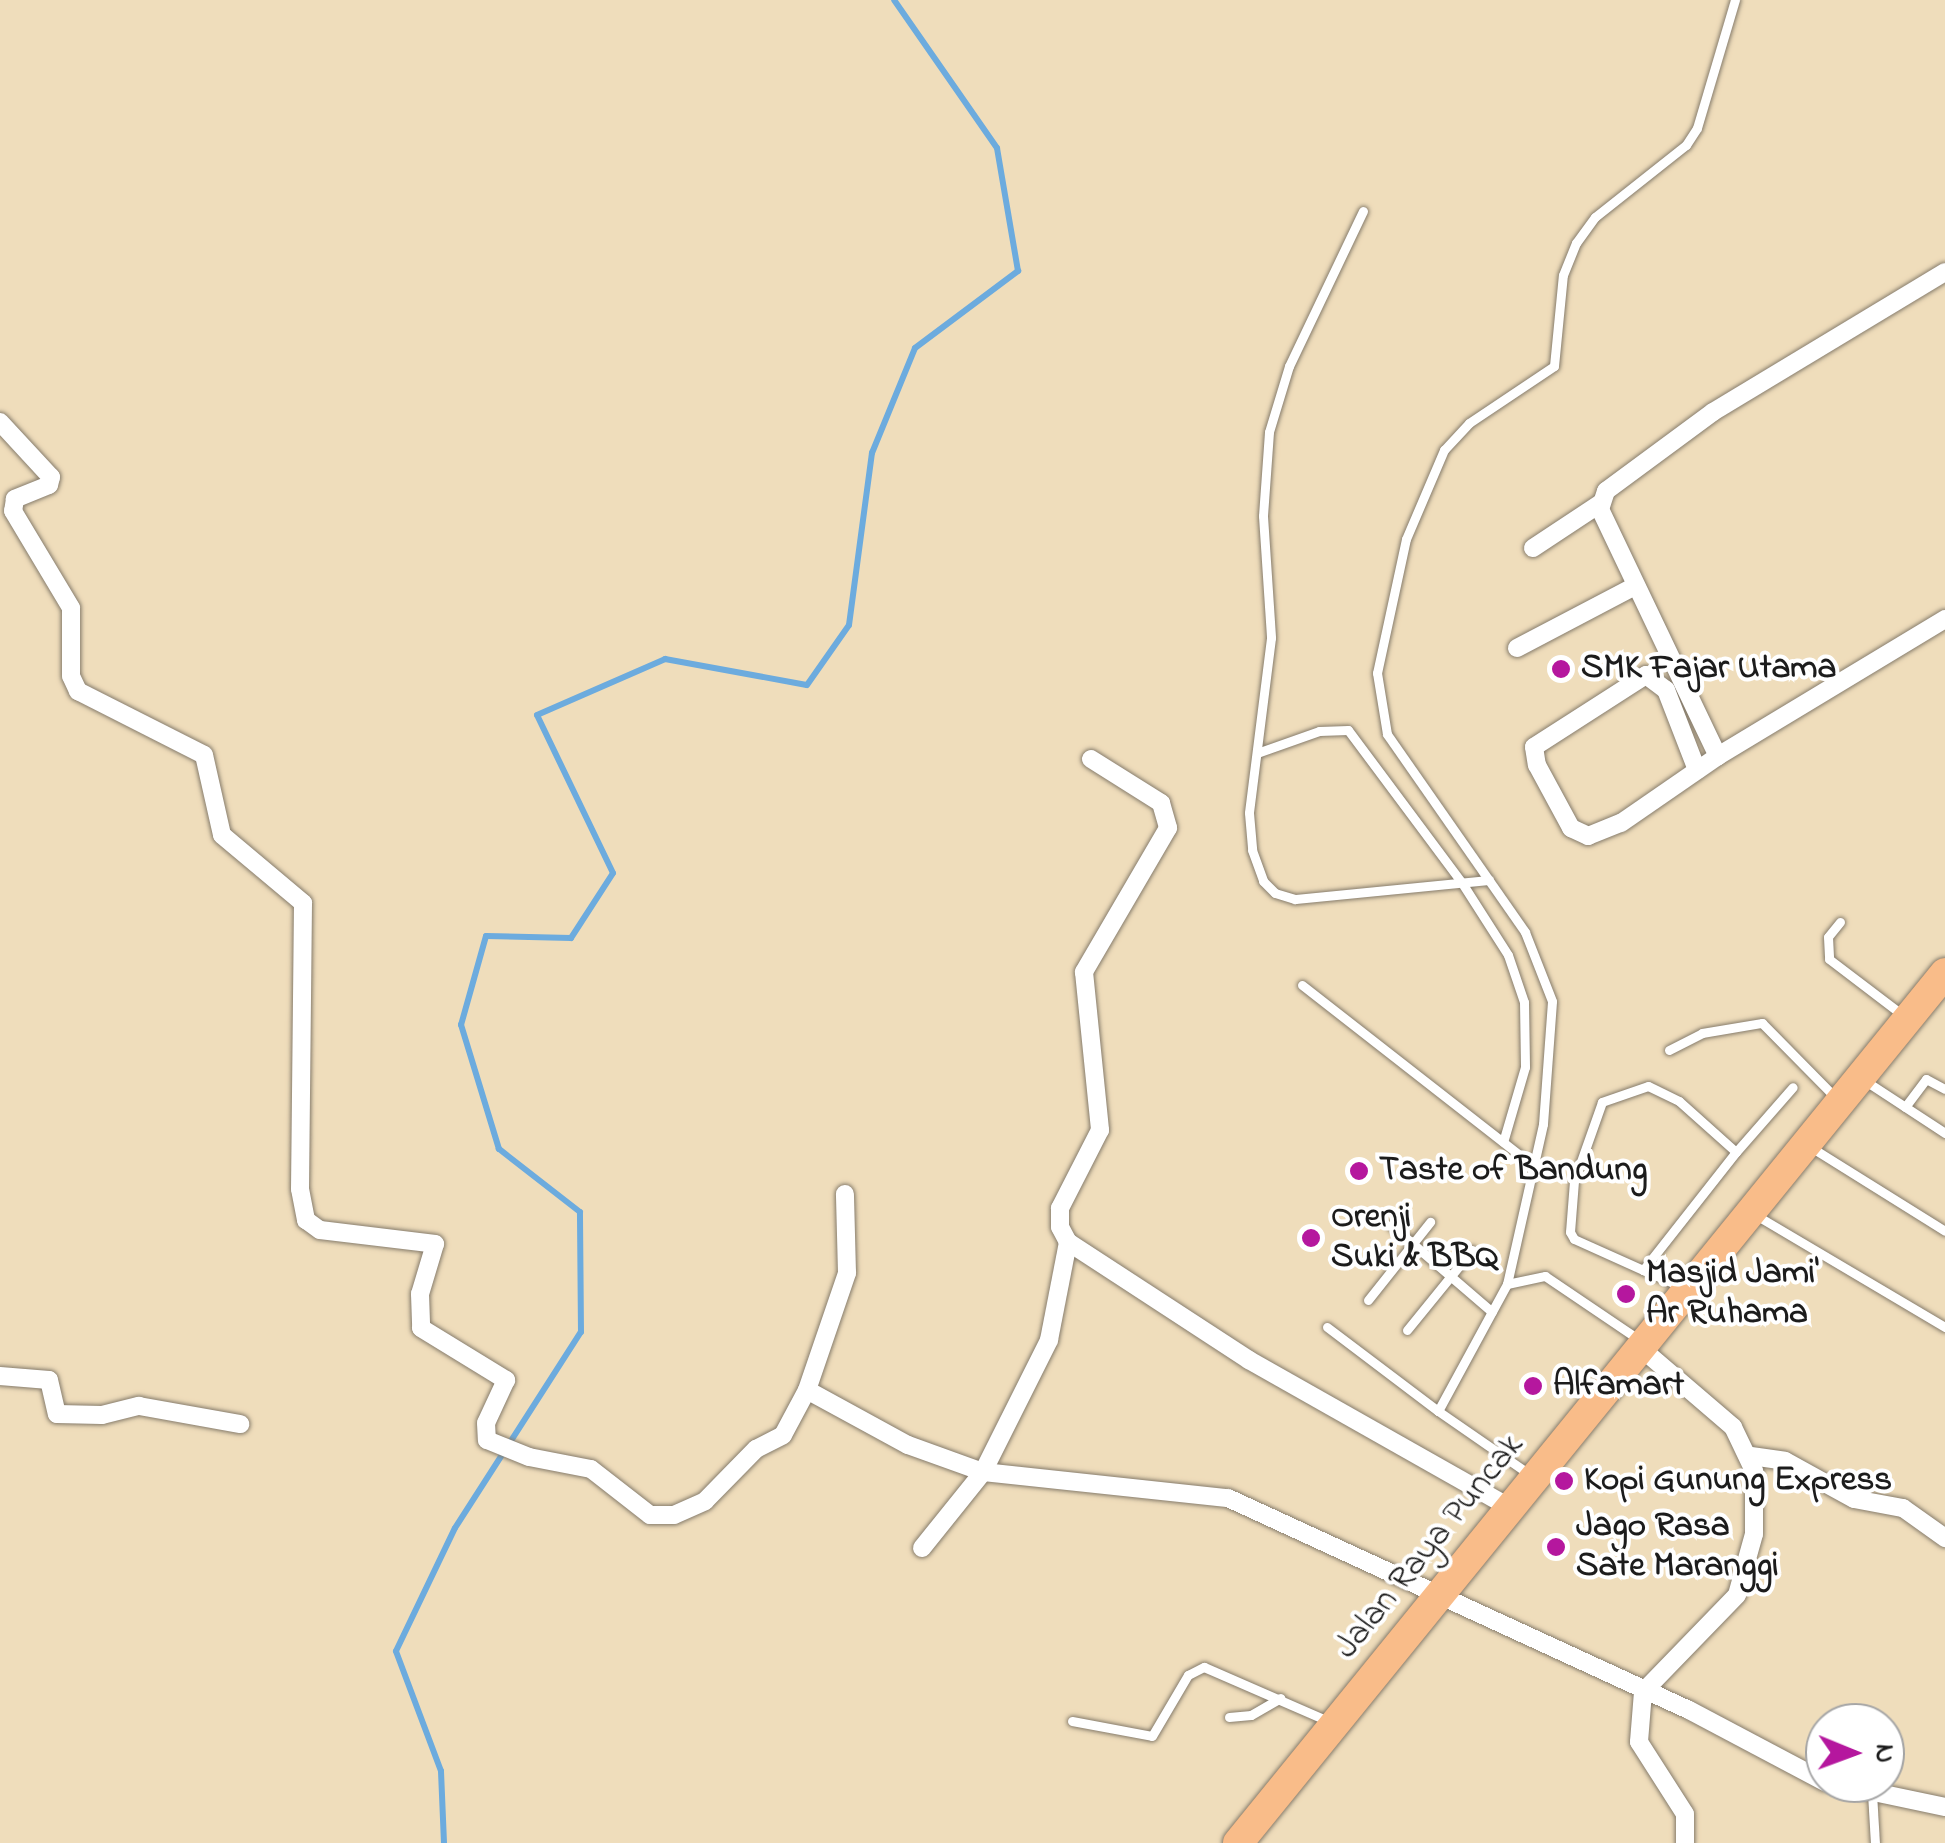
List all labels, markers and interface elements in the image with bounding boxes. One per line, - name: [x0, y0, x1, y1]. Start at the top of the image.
- place label: SMK Fajar Utama: [1581, 648, 1836, 690]
- marker: SMK Fajar Utama: [1550, 658, 1572, 680]
- place label: Taste of Bandung: [1379, 1150, 1647, 1192]
- marker: Taste of Bandung: [1348, 1160, 1370, 1182]
- place label: Orenji Suki & BBQ: [1331, 1197, 1498, 1279]
- marker: Orenji Suki & BBQ: [1300, 1227, 1322, 1249]
- place label: Masjid Jami' Ar Ruhama: [1646, 1253, 1819, 1335]
- marker: Masjid Jami' Ar Ruhama: [1615, 1283, 1637, 1305]
- place label: Alfamart: [1553, 1365, 1684, 1407]
- marker: Alfamart: [1522, 1375, 1544, 1397]
- street label: Jalan Raya Puncak: [1326, 1426, 1534, 1668]
- place label: Kopi Gunung Express: [1584, 1460, 1892, 1502]
- marker: Kopi Gunung Express: [1553, 1470, 1575, 1492]
- place label: Jago Rasa Sate Maranggi: [1576, 1506, 1779, 1588]
- marker: Jago Rasa Sate Maranggi: [1545, 1536, 1567, 1558]
- north arrow: [1805, 1703, 1905, 1803]
- text: N: [1863, 1744, 1904, 1763]

